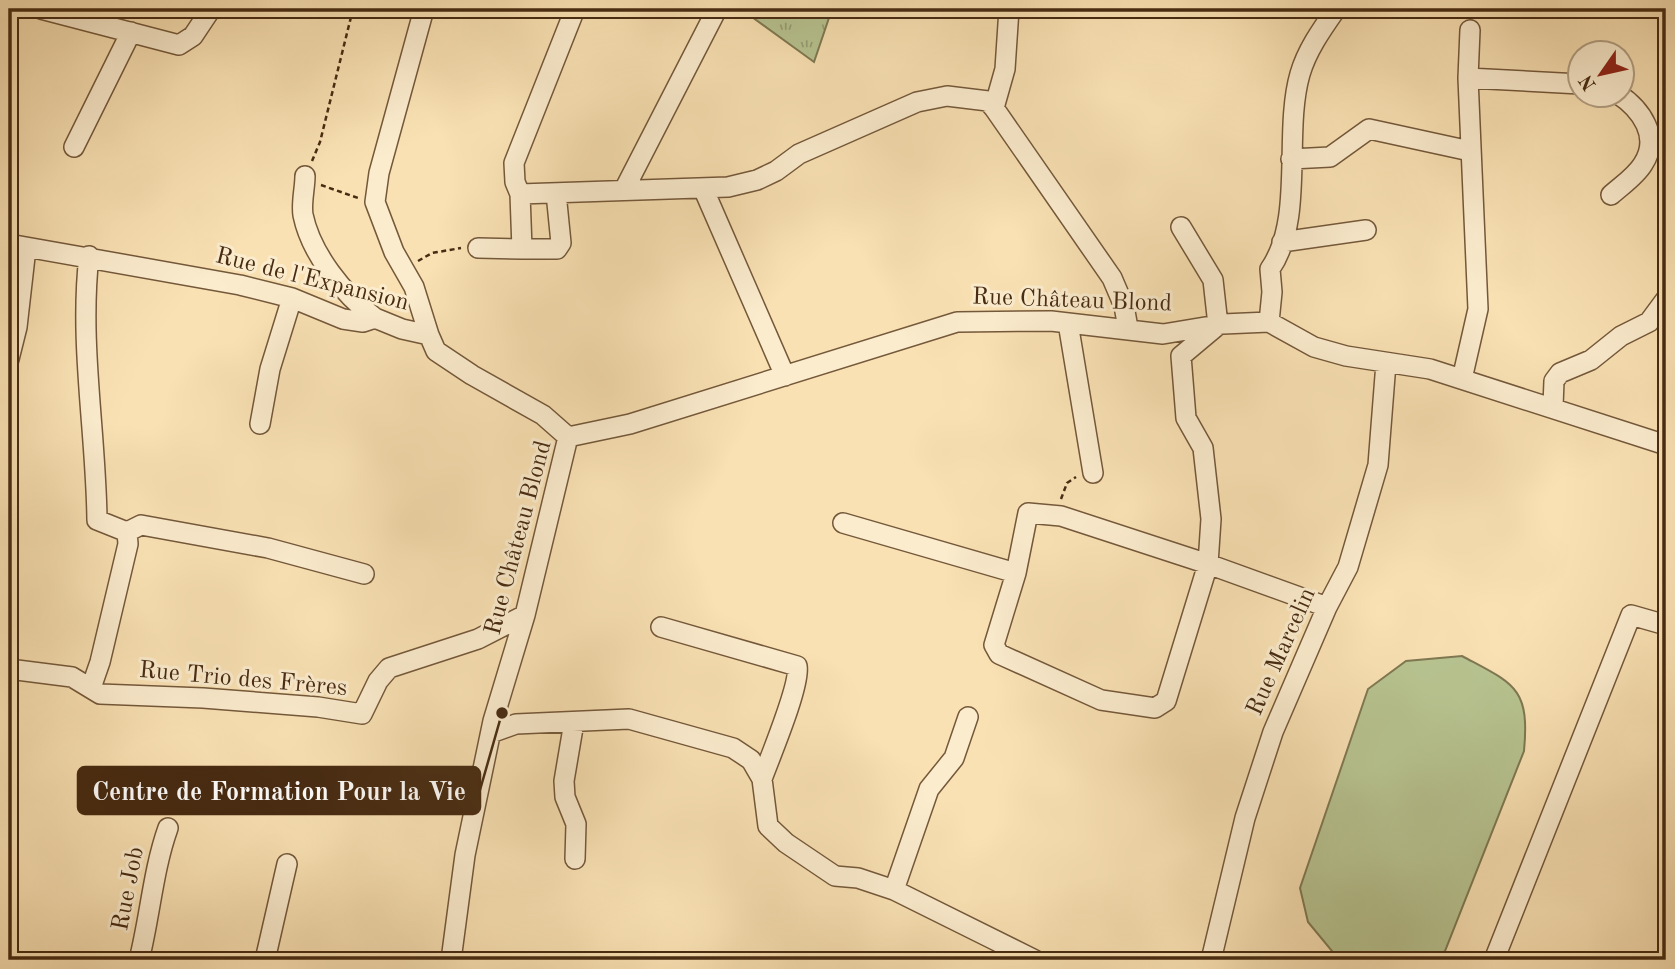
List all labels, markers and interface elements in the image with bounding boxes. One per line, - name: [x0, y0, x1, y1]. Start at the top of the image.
- north arrow: [1566, 38, 1636, 108]
- text: N: [1577, 70, 1601, 93]
- street label: Rue de l'Expansion: [213, 244, 411, 316]
- street label: Rue Château Blond: [972, 286, 1172, 316]
- street label: Rue Château Blond: [482, 438, 556, 638]
- street label: Rue Marcelin: [1243, 585, 1321, 719]
- street label: Rue Trio des Frères: [138, 659, 348, 701]
- callout: Centre de Formation Pour la Vie: [78, 767, 480, 814]
- text: Centre de Formation Pour la Vie: [92, 780, 466, 806]
- street label: Rue Job: [109, 845, 149, 933]

